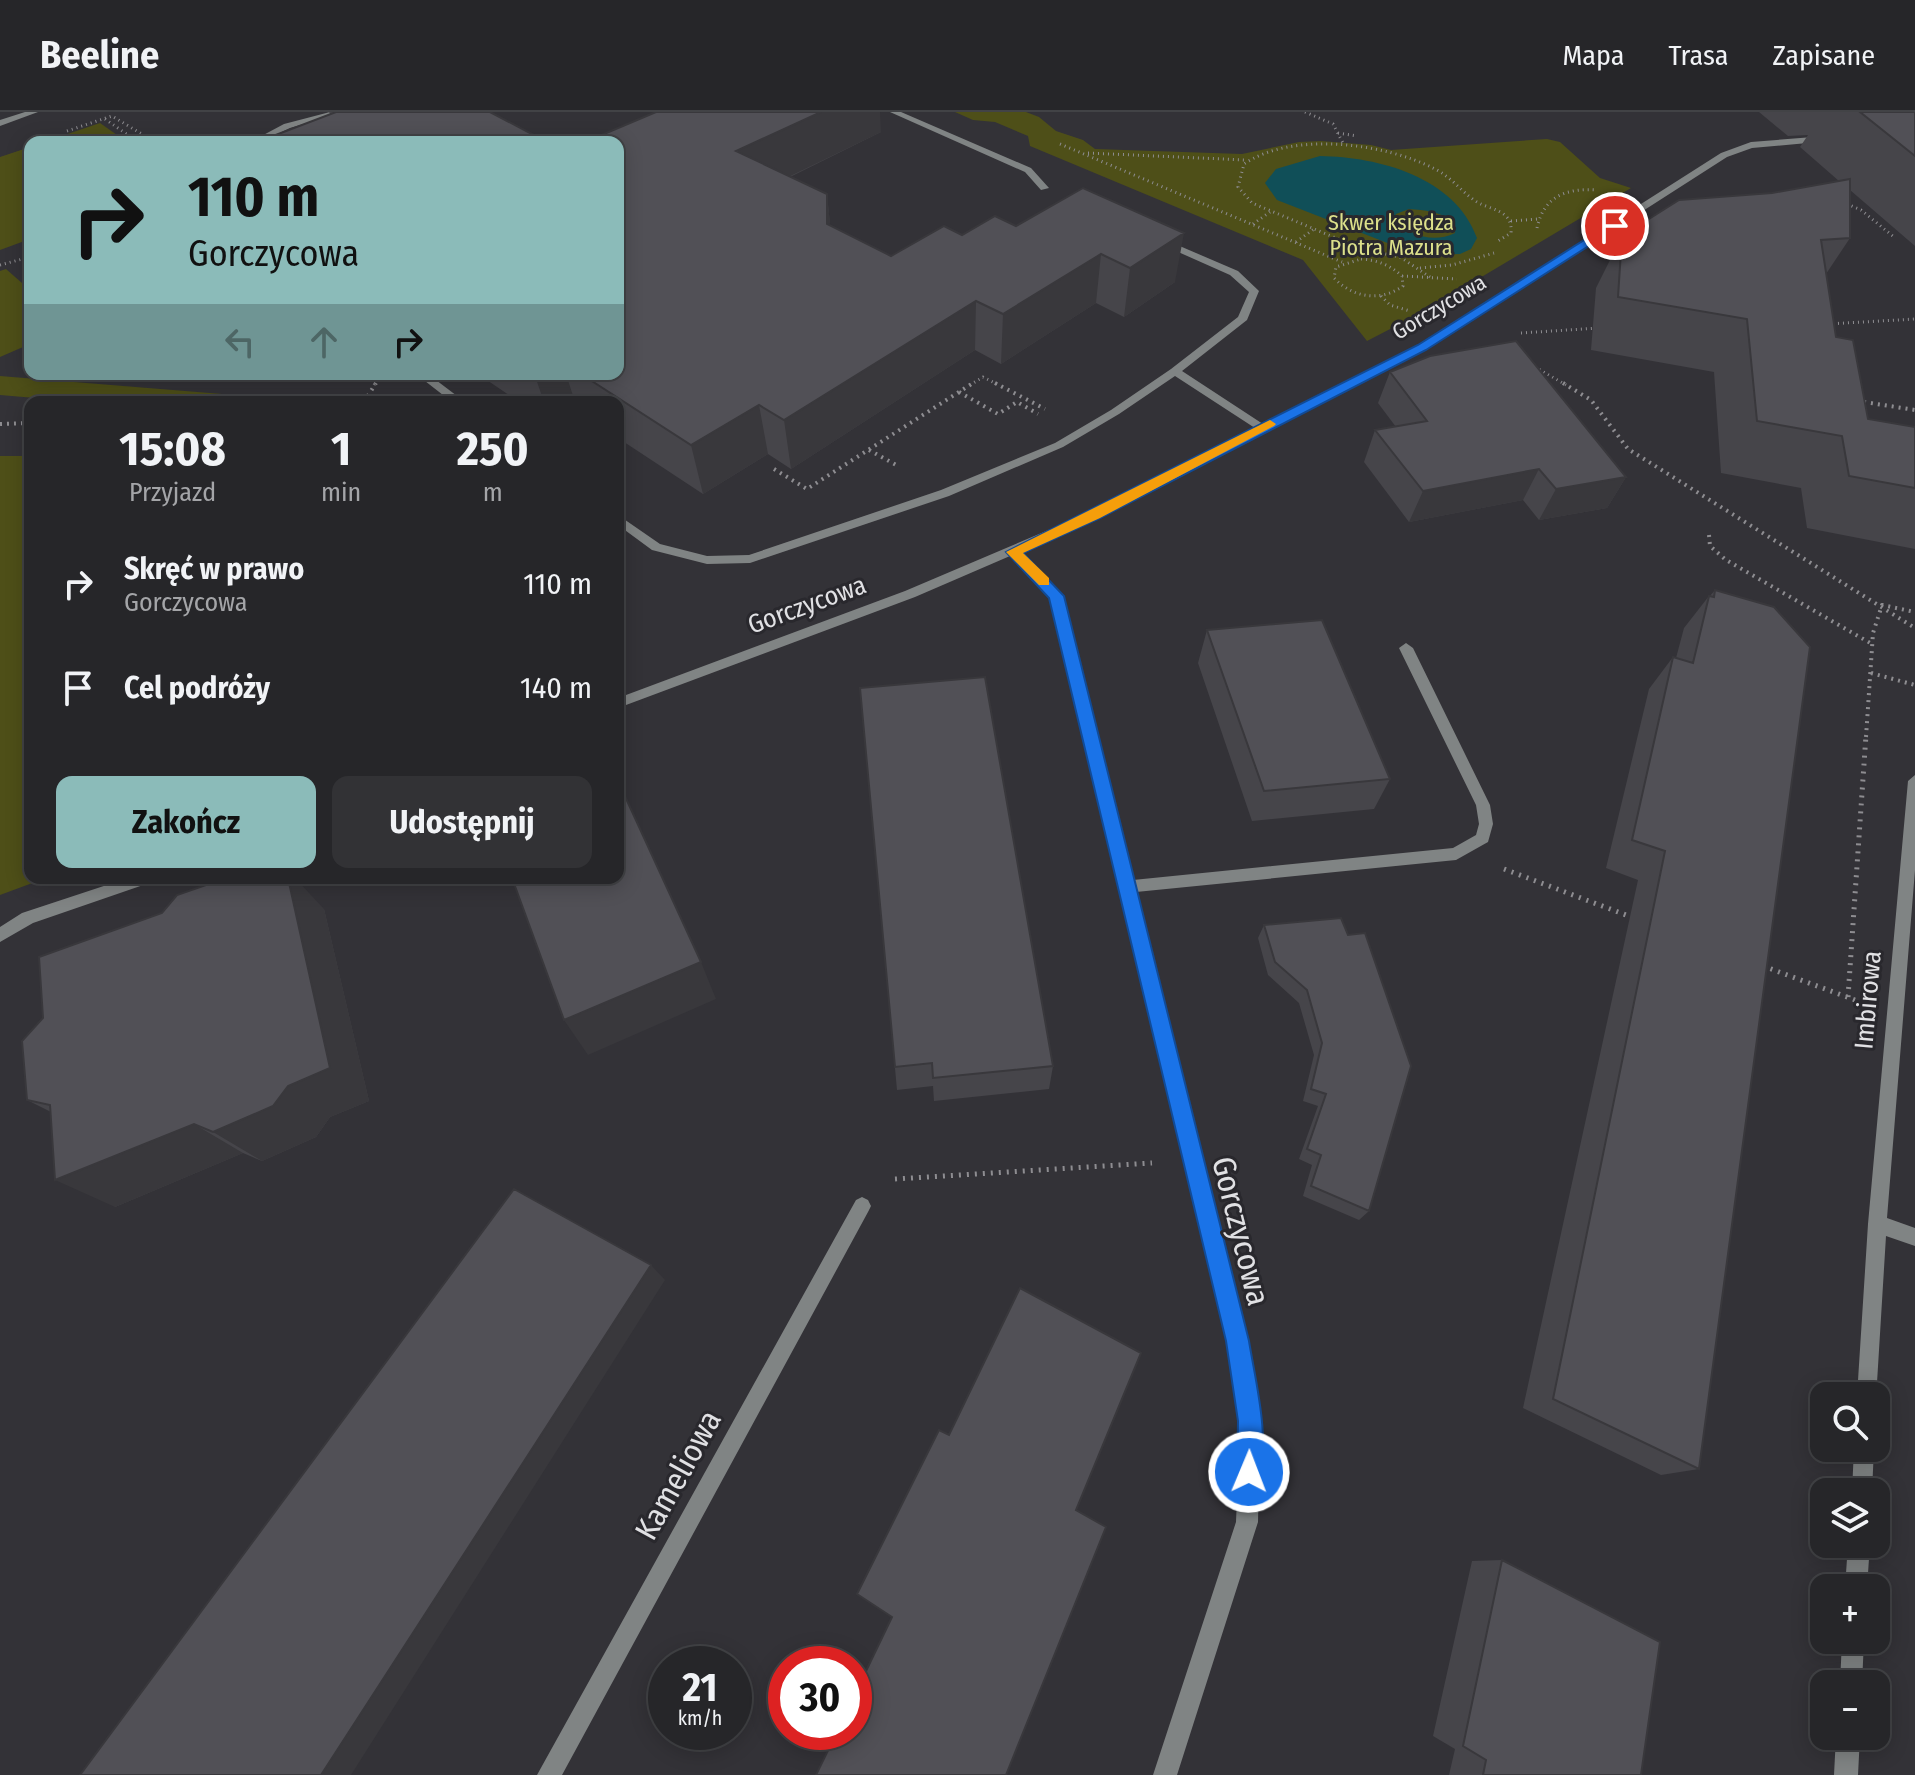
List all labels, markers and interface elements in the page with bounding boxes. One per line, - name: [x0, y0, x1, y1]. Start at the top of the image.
- text: Beeline: [40, 32, 159, 78]
- text: Mapa: [1562, 39, 1624, 72]
- text: Trasa: [1668, 39, 1728, 72]
- text: Zapisane: [1772, 39, 1875, 72]
- text: 110 m: [188, 164, 319, 231]
- icon: right: [56, 168, 160, 272]
- pin: [1581, 192, 1649, 260]
- icon: arrive: [1593, 204, 1637, 248]
- park label: Skwer księdza Piotra Mazura: [1328, 209, 1454, 261]
- text: Gorczycowa: [188, 232, 359, 276]
- street label: Gorczycowa: [1387, 269, 1491, 345]
- icon: left: [218, 320, 262, 364]
- icon: ahead: [302, 320, 346, 364]
- icon: right: [386, 320, 430, 364]
- text: 15:08: [119, 420, 226, 478]
- text: 1: [331, 420, 351, 478]
- text: 250: [457, 420, 529, 478]
- text: Przyjazd: [129, 477, 216, 508]
- text: min: [321, 477, 361, 508]
- text: m: [483, 477, 503, 508]
- text: Skręć w prawo: [124, 551, 304, 587]
- icon: right: [56, 562, 100, 606]
- text: 110 m: [523, 566, 592, 602]
- street label: Gorczycowa: [744, 569, 870, 641]
- text: Gorczycowa: [124, 587, 248, 618]
- icon: arrive: [56, 666, 100, 710]
- text: Cel podróży: [124, 670, 270, 706]
- text: 140 m: [520, 670, 592, 706]
- button: Zakończ: [56, 776, 316, 868]
- button: Udostępnij: [332, 776, 592, 868]
- street label: Imbirowa: [1848, 950, 1888, 1050]
- street label: Gorczycowa: [1204, 1153, 1278, 1309]
- map controls: [1810, 1382, 1890, 1750]
- button: search: [1810, 1382, 1890, 1462]
- street label: Kameliowa: [627, 1404, 729, 1546]
- position arrow: [1207, 1430, 1291, 1514]
- button: layers: [1810, 1478, 1890, 1558]
- button: +: [1810, 1574, 1890, 1654]
- speed limit sign: 30: [768, 1646, 872, 1750]
- text: 21: [683, 1664, 717, 1712]
- button: −: [1810, 1670, 1890, 1750]
- text: km/h: [678, 1706, 722, 1730]

